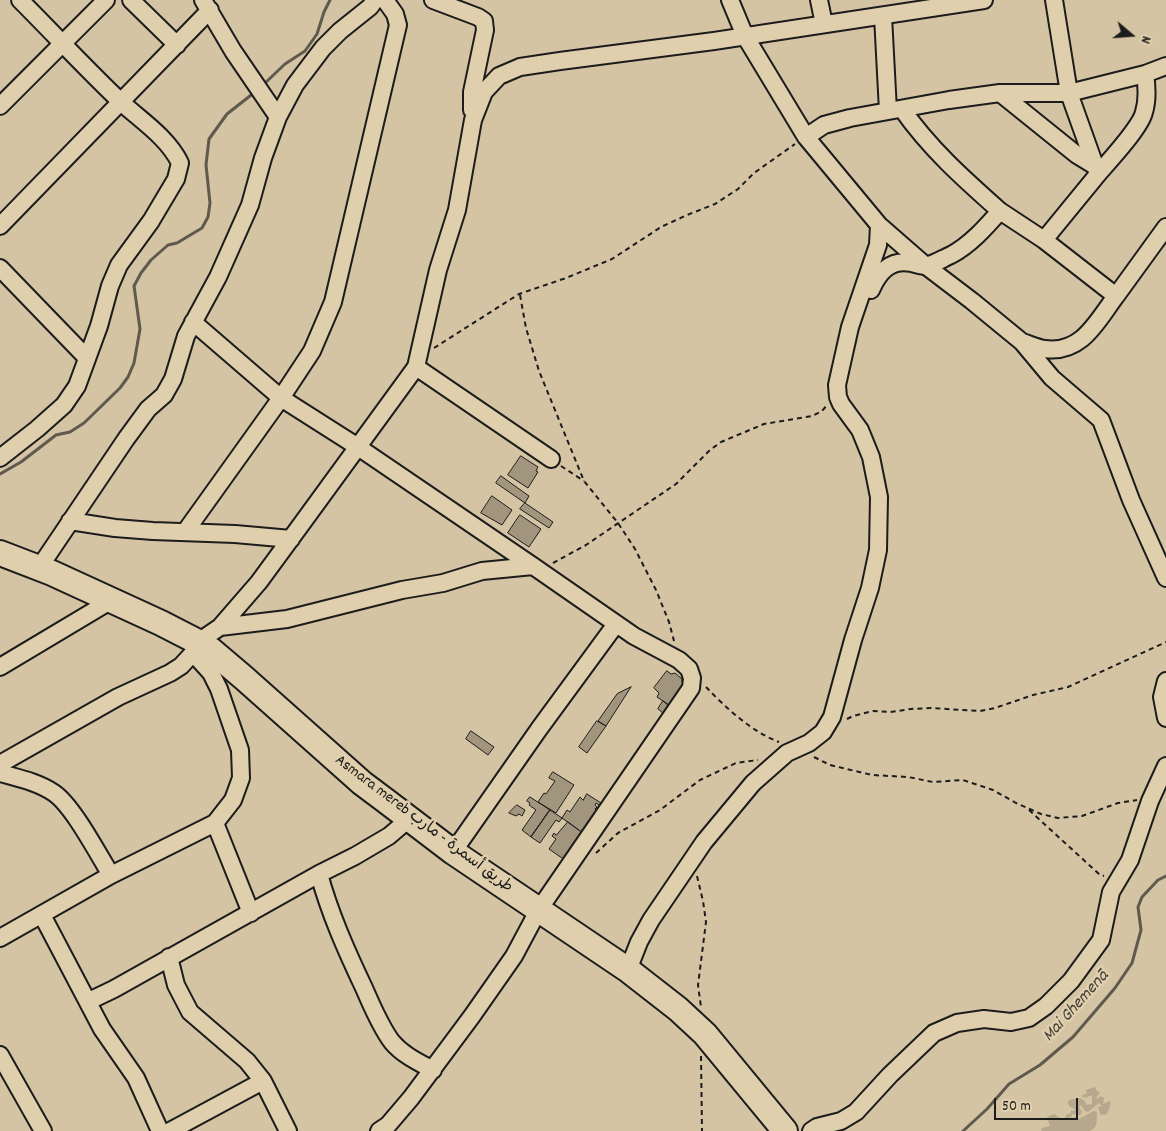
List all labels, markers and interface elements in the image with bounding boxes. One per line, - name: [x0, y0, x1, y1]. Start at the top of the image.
- north arrow: [1106, 10, 1156, 60]
- text: N: [1135, 33, 1156, 46]
- street label: Asmara mereb طريق أسمرة - مارب: [330, 752, 516, 898]
- water label: Mai Ghemenā: [1039, 967, 1115, 1047]
- scale bar: [996, 1088, 1080, 1120]
- text: 50 m: [1002, 1096, 1031, 1118]

